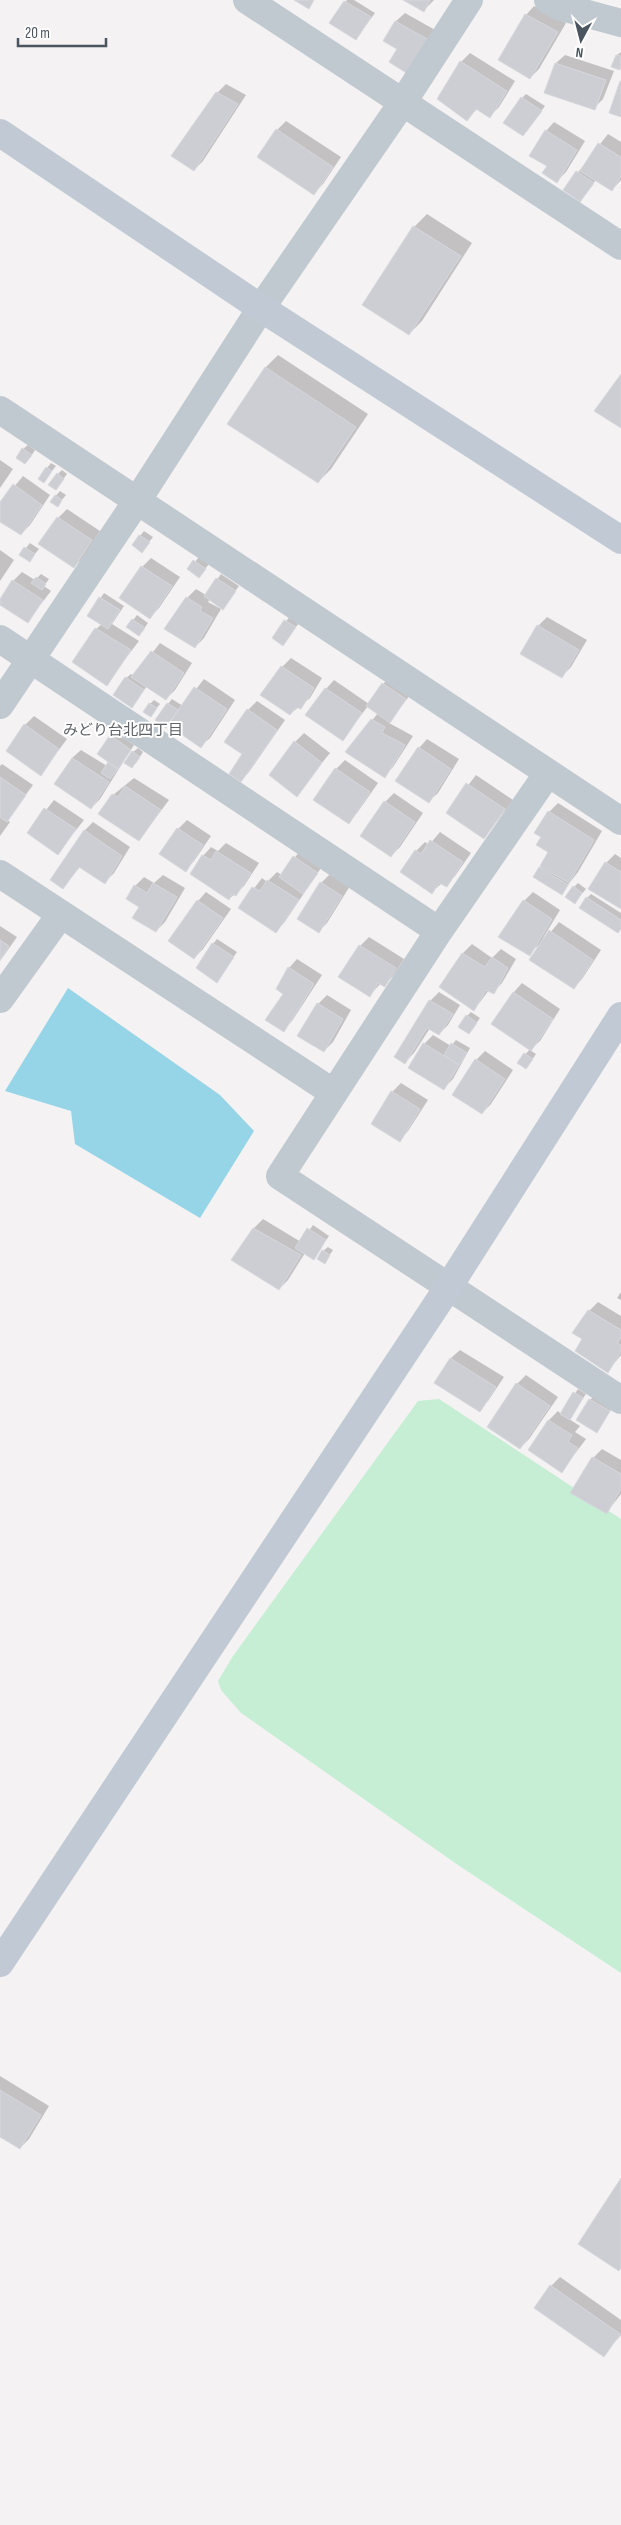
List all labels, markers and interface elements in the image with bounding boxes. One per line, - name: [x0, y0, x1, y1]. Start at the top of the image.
- scale bar: [18, 15, 105, 47]
- north arrow: [556, 15, 606, 65]
- text: 20 m: [25, 24, 50, 43]
- text: N: [575, 44, 584, 61]
- district label: みどり台北四丁目: [63, 721, 183, 740]

